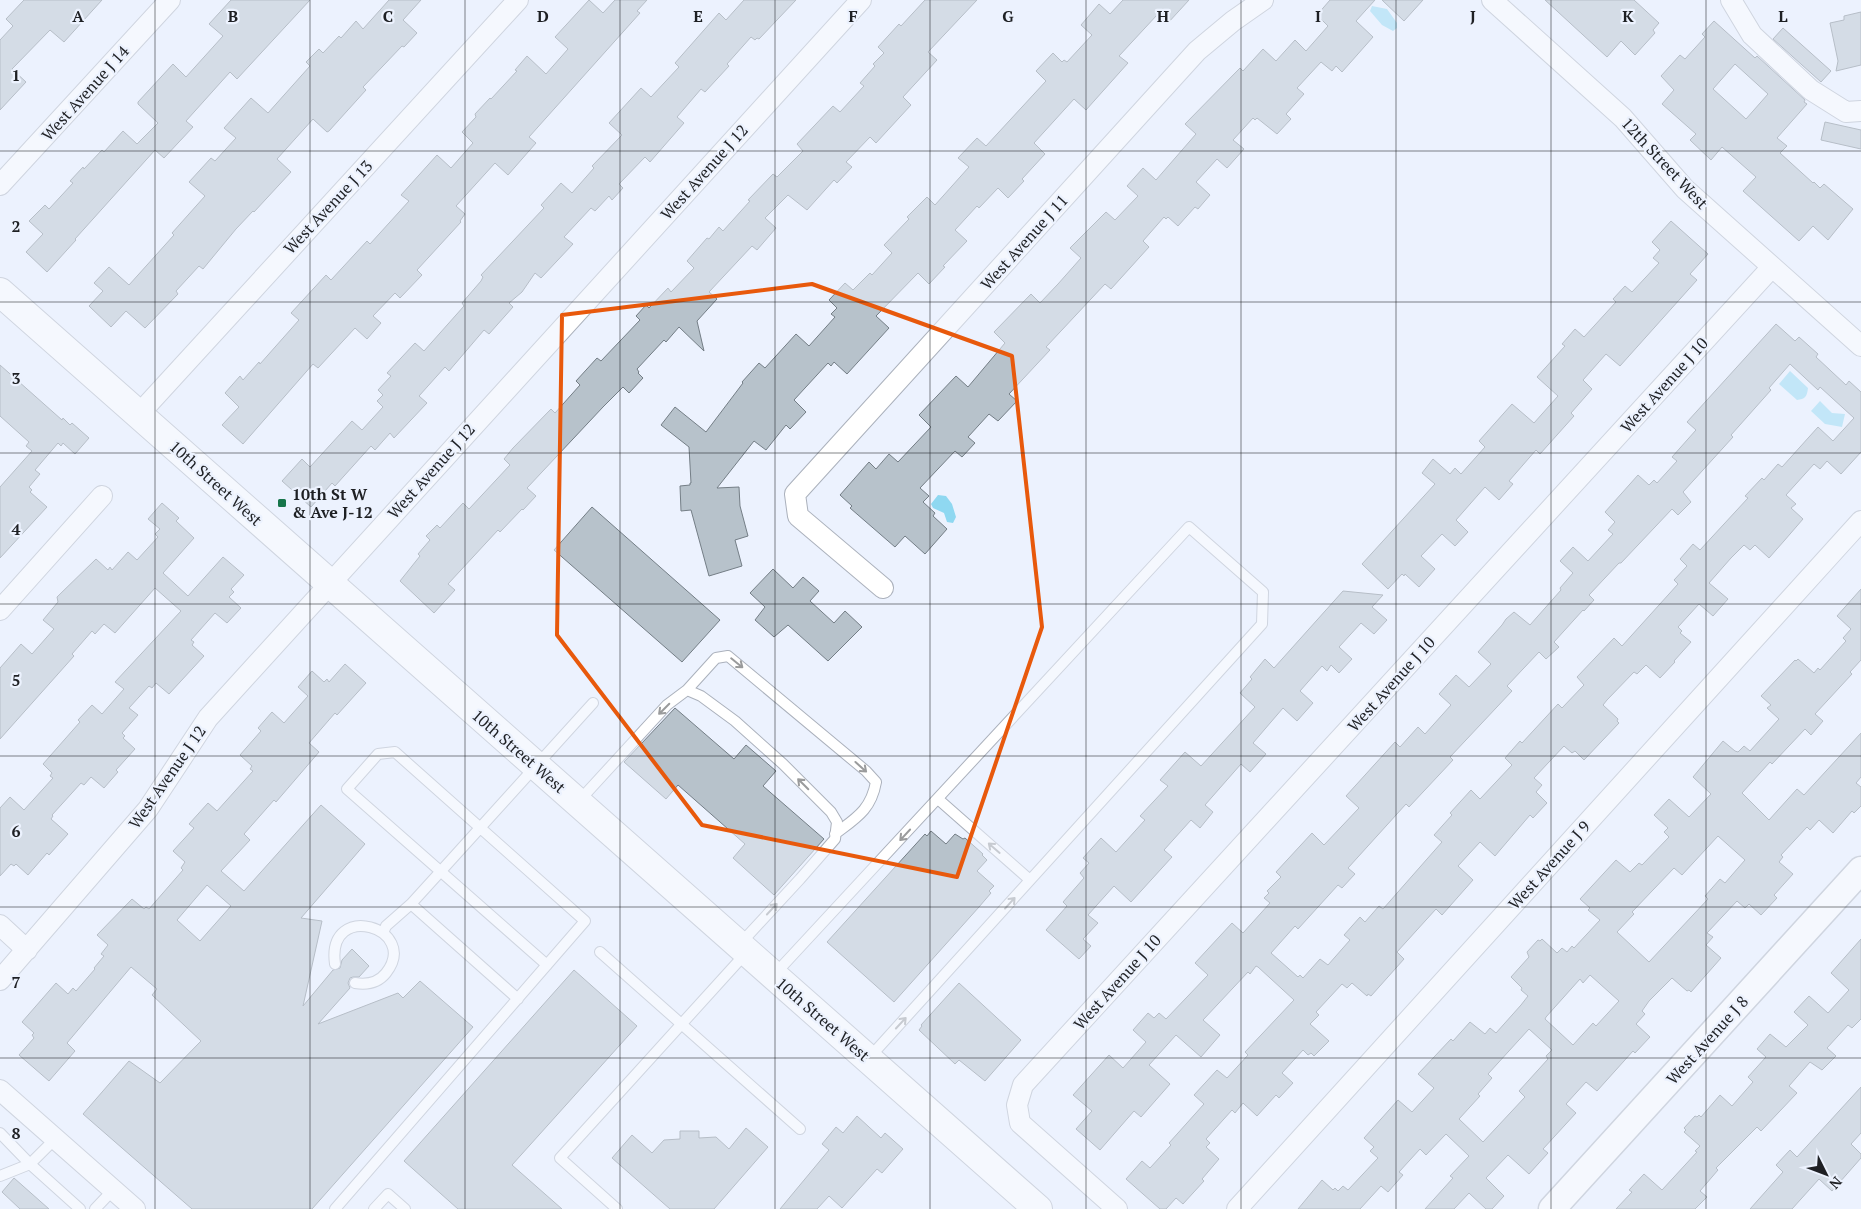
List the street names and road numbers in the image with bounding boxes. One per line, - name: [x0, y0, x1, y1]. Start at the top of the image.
- street label: West Avenue J 14: [36, 40, 134, 145]
- street label: 12th Street West: [1617, 112, 1713, 214]
- street label: West Avenue J 12: [655, 120, 753, 224]
- street label: West Avenue J 13: [279, 155, 377, 259]
- street label: West Avenue J 11: [975, 190, 1073, 294]
- street label: West Avenue J 10: [1615, 333, 1713, 437]
- street label: West Avenue J 12: [382, 419, 480, 523]
- street label: 10th Street West: [165, 435, 267, 531]
- street label: West Avenue J 10: [1342, 632, 1440, 736]
- street label: 10th Street West: [467, 704, 571, 798]
- street label: West Avenue J 12: [123, 721, 211, 833]
- street label: West Avenue J 9: [1503, 816, 1595, 914]
- street label: West Avenue J 10: [1068, 930, 1166, 1034]
- street label: 10th Street West: [771, 972, 875, 1066]
- street label: West Avenue J 8: [1661, 991, 1753, 1089]

